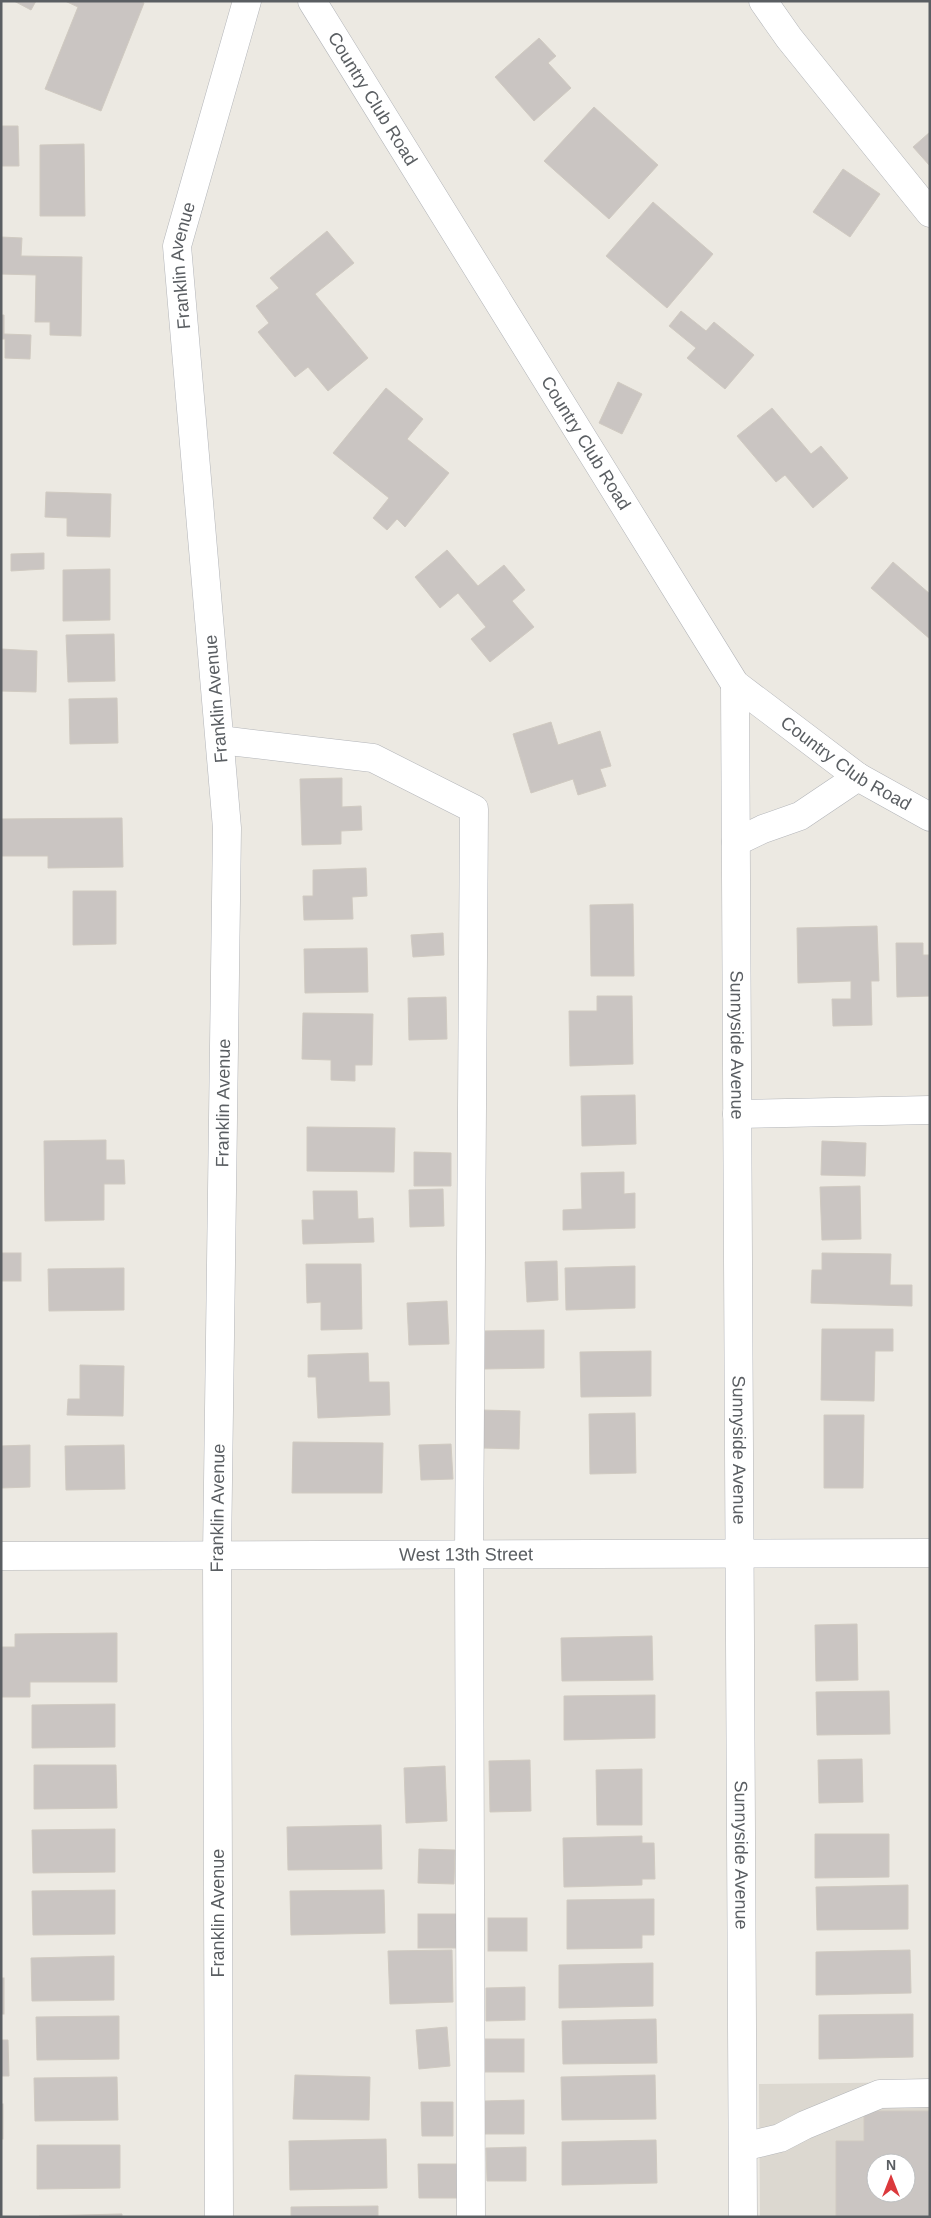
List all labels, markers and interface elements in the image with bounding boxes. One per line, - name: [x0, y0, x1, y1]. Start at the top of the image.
- street label: Country Club Road: [324, 28, 421, 169]
- street label: Franklin Avenue: [166, 200, 199, 330]
- street label: Country Club Road: [537, 373, 635, 513]
- street label: Franklin Avenue: [200, 634, 232, 764]
- street label: Country Club Road: [777, 712, 914, 814]
- street label: Sunnyside Avenue: [726, 971, 747, 1119]
- street label: Franklin Avenue: [212, 1039, 234, 1168]
- street label: Sunnyside Avenue: [729, 1376, 749, 1524]
- street label: Franklin Avenue: [207, 1443, 229, 1572]
- street label: West 13th Street: [399, 1544, 533, 1565]
- street label: Sunnyside Avenue: [731, 1781, 751, 1929]
- street label: Franklin Avenue: [208, 1849, 228, 1977]
- north arrow: [866, 2153, 916, 2203]
- text: N: [886, 2157, 896, 2173]

